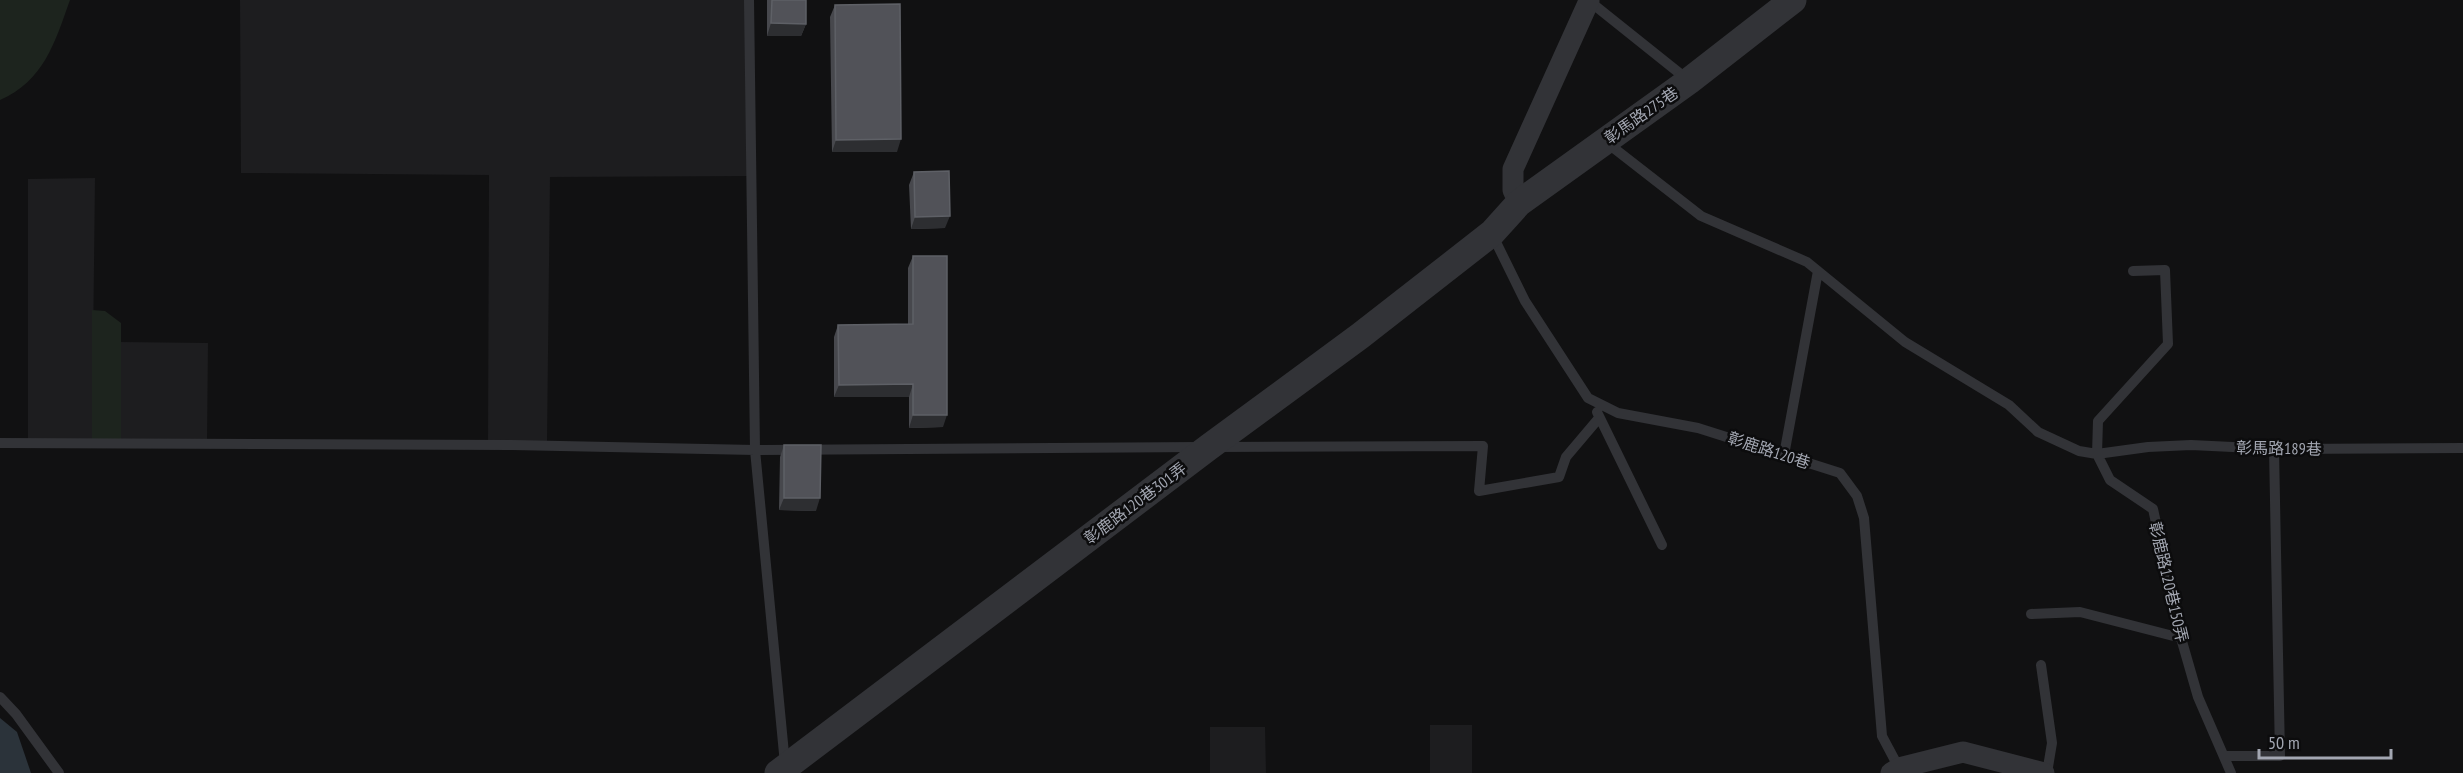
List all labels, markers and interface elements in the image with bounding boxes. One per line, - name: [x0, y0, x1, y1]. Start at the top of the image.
- street label: 彰馬路275巷: [1600, 82, 1682, 148]
- street label: 彰鹿路120巷: [1725, 427, 1813, 473]
- street label: 彰馬路189巷: [2236, 437, 2322, 459]
- street label: 彰鹿路120巷301弄: [1080, 458, 1190, 548]
- street label: 彰鹿路120巷150弄: [2145, 520, 2193, 644]
- scale bar: [2259, 722, 2391, 760]
- text: 50 m: [2268, 731, 2300, 754]

